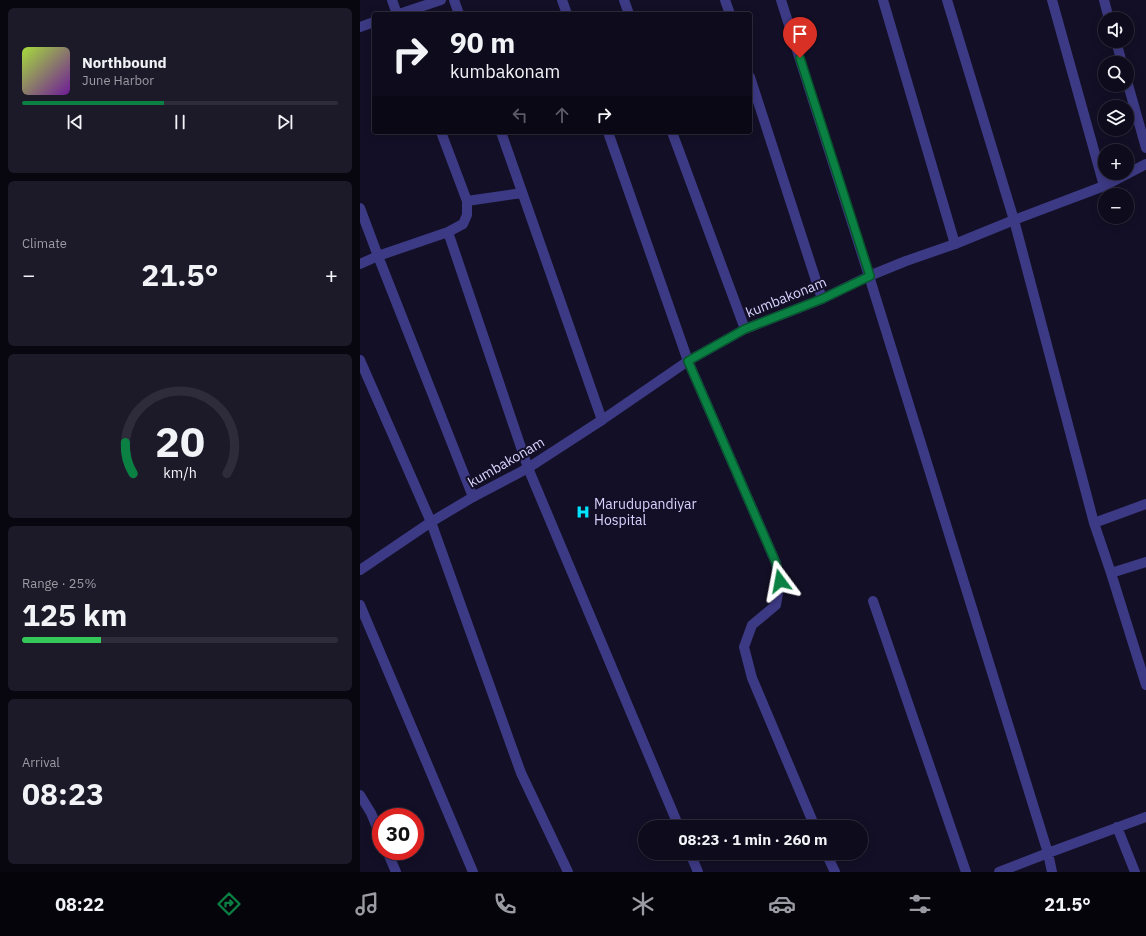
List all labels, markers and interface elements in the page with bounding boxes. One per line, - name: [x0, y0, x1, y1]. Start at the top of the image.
- map controls: [1098, 12, 1134, 224]
- button: sound: [1098, 12, 1134, 48]
- pin: [783, 17, 817, 58]
- icon: arrive: [789, 23, 811, 45]
- text: 90 m: [450, 24, 515, 61]
- icon: right: [384, 28, 436, 80]
- text: Northbound: [82, 53, 167, 72]
- button: search: [1098, 56, 1134, 92]
- text: kumbakonam: [450, 60, 560, 83]
- text: June Harbor: [82, 72, 154, 89]
- button: layers: [1098, 100, 1134, 136]
- icon: left: [509, 104, 531, 126]
- icon: ahead: [551, 104, 573, 126]
- icon: right: [593, 104, 615, 126]
- icon: previous: [64, 111, 86, 133]
- icon: pause: [169, 111, 191, 133]
- icon: next: [274, 111, 296, 133]
- button: +: [1098, 144, 1134, 180]
- button: −: [1098, 188, 1134, 224]
- text: Climate: [22, 235, 67, 252]
- text: 21.5°: [141, 255, 219, 294]
- text: −: [22, 260, 35, 289]
- text: +: [325, 260, 338, 289]
- street label: kumbakonam: [743, 273, 829, 321]
- text: 20: [155, 414, 205, 468]
- street label: kumbakonam: [464, 433, 548, 491]
- text: km/h: [163, 463, 197, 482]
- place label: Marudupandiyar Hospital: [594, 495, 697, 529]
- hospital icon: Marudupandiyar Hospital: [575, 504, 591, 520]
- position arrow: [759, 560, 801, 602]
- text: Range · 25%: [22, 575, 96, 592]
- text: 125 km: [22, 595, 127, 634]
- text: Arrival: [22, 754, 60, 771]
- text: 08:23: [22, 774, 104, 813]
- speed limit sign: 30: [372, 808, 424, 860]
- text: 08:23 · 1 min · 260 m: [679, 830, 827, 849]
- icon: directions: [215, 890, 243, 918]
- icon: music: [353, 890, 381, 918]
- icon: phone: [491, 890, 519, 918]
- icon: climate: [629, 890, 657, 918]
- icon: car: [768, 890, 796, 918]
- icon: filters: [906, 890, 934, 918]
- text: 08:22: [55, 893, 104, 916]
- text: 21.5°: [1044, 893, 1091, 916]

